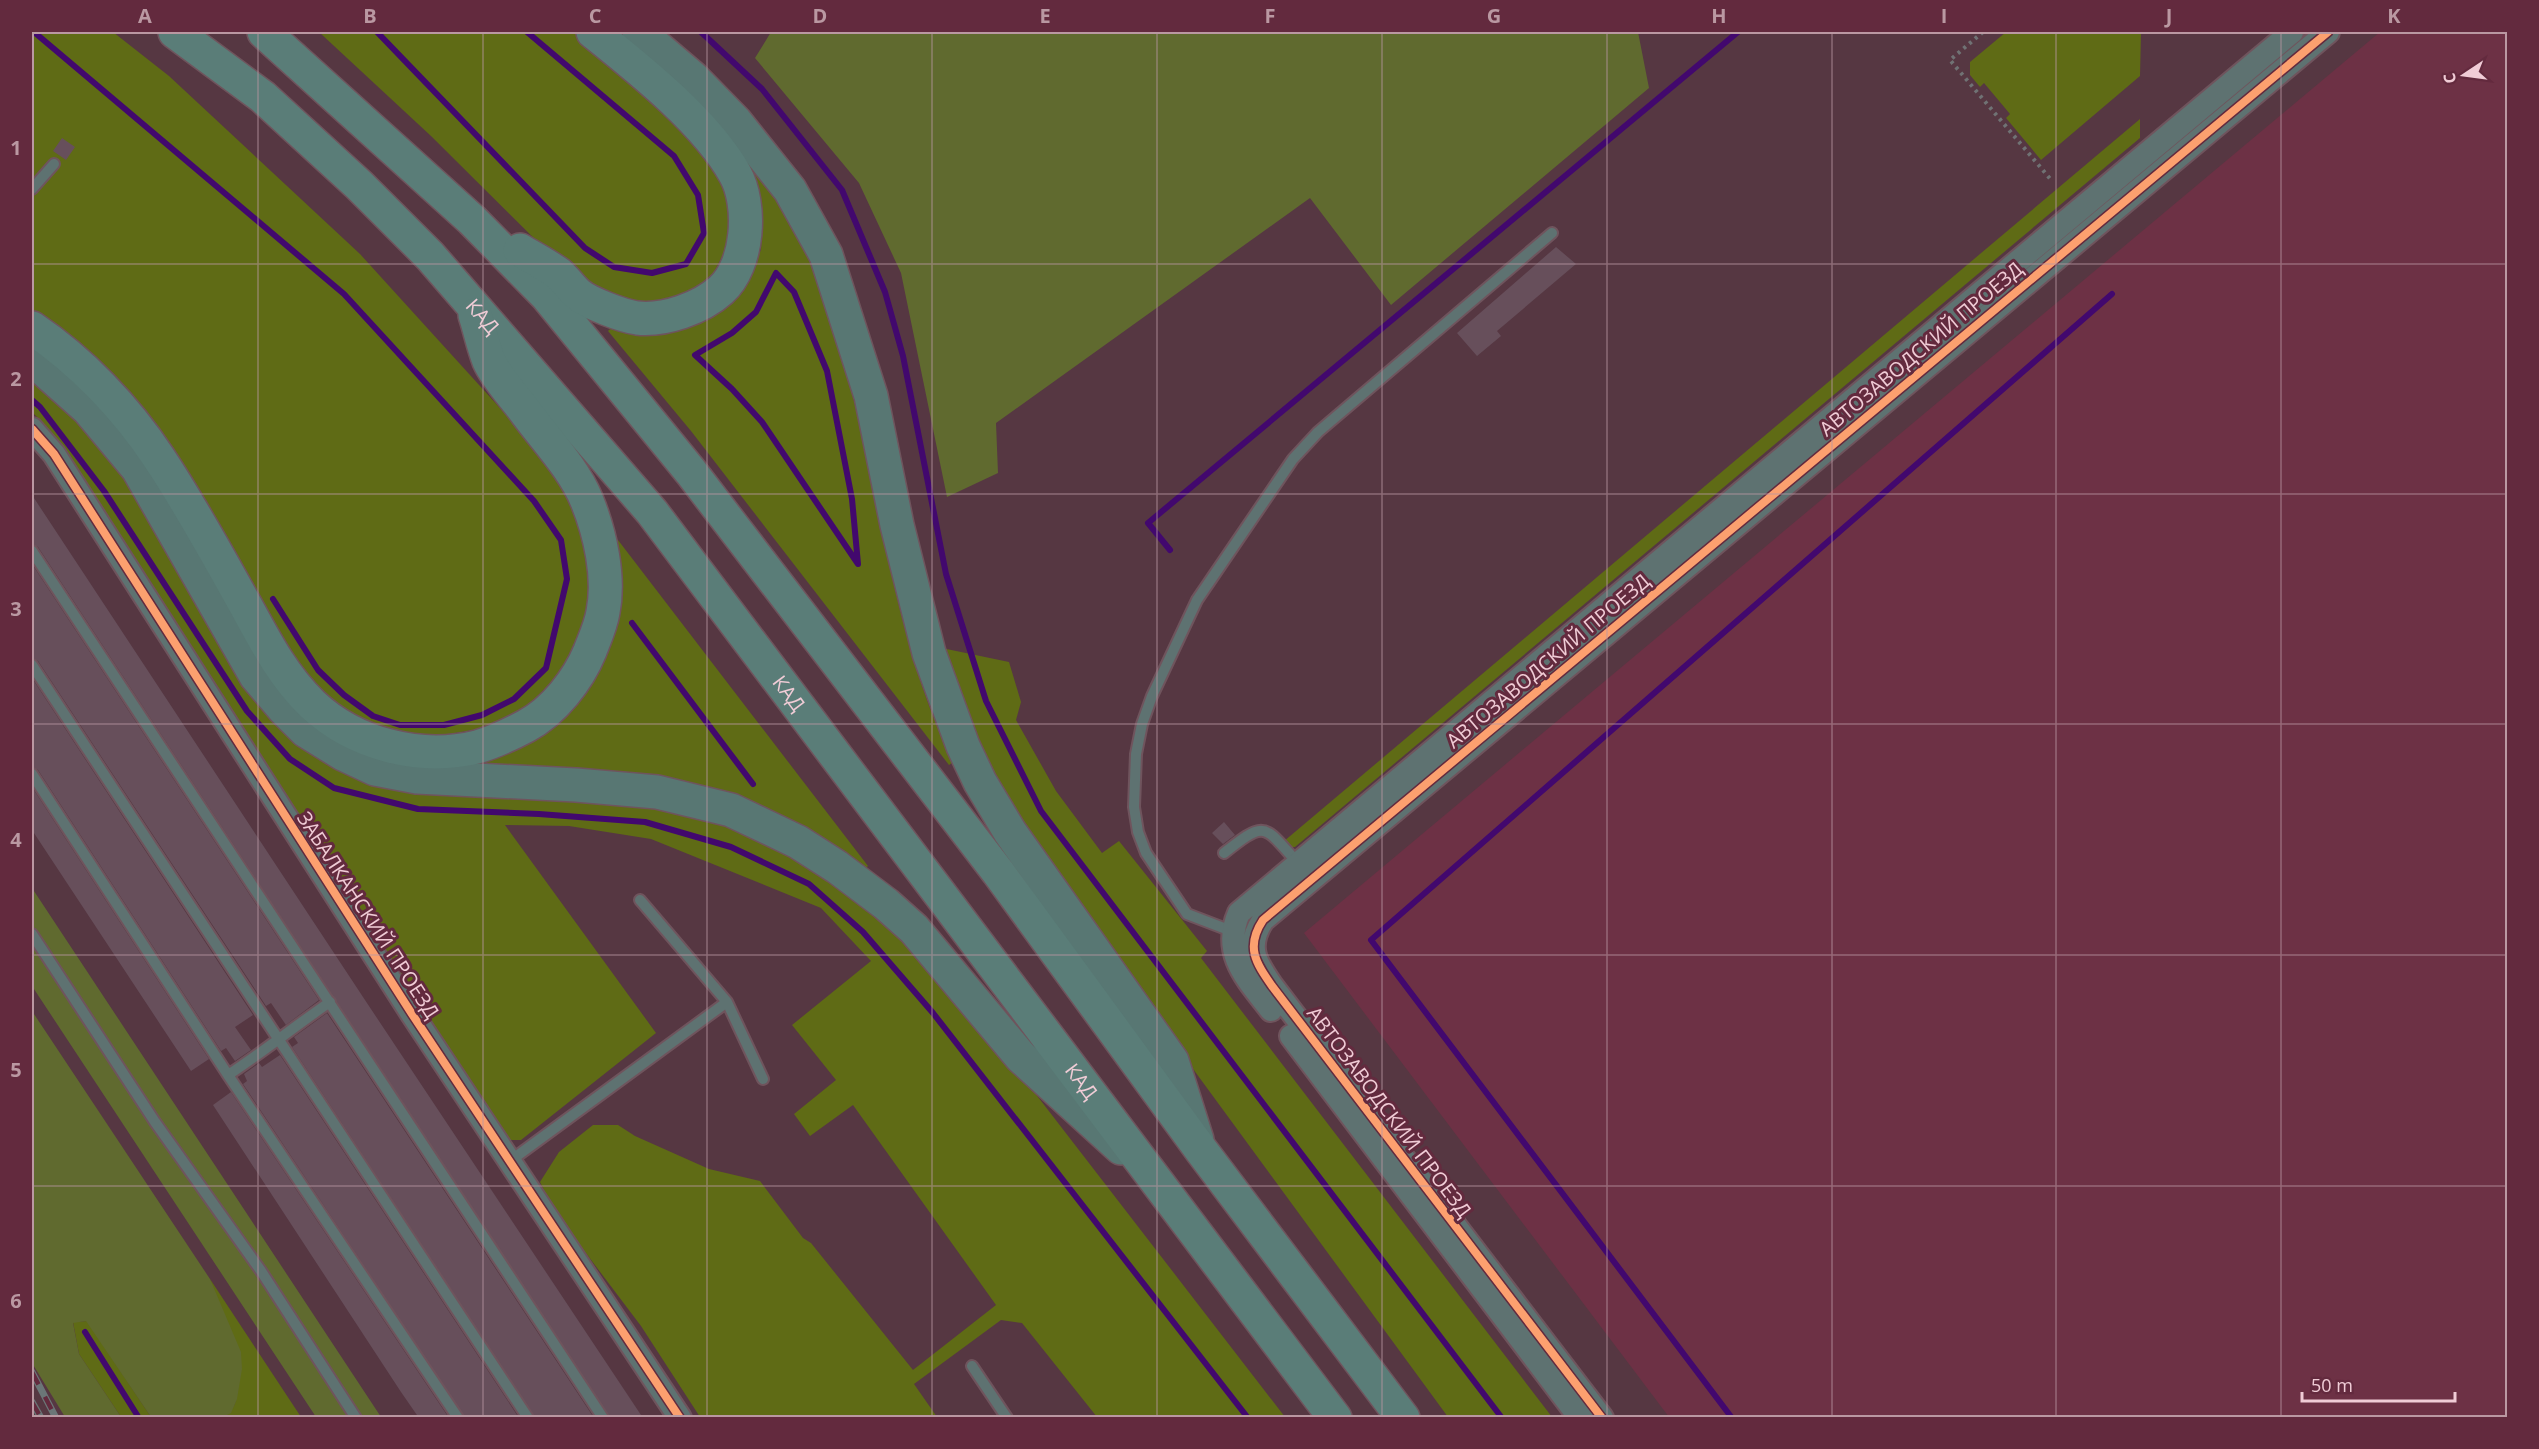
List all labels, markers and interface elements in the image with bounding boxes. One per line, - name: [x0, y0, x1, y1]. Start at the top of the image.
- text: A: [138, 2, 152, 29]
- text: B: [363, 2, 377, 29]
- text: C: [589, 2, 602, 29]
- text: D: [813, 2, 827, 29]
- text: E: [1039, 2, 1051, 29]
- text: F: [1265, 2, 1275, 29]
- text: G: [1487, 2, 1501, 29]
- text: H: [1711, 2, 1727, 29]
- text: I: [1941, 2, 1947, 29]
- text: J: [2164, 2, 2172, 29]
- text: K: [2387, 2, 2401, 29]
- north arrow: [2434, 45, 2494, 105]
- text: С: [2438, 71, 2461, 86]
- text: 1: [10, 134, 22, 161]
- street label: АВТОЗАВОДСКИЙ ПРОЕЗД: [1813, 255, 2028, 442]
- street label: КАД: [460, 293, 506, 340]
- text: 2: [10, 365, 22, 392]
- street label: АВТОЗАВОДСКИЙ ПРОЕЗД: [1440, 567, 1655, 754]
- text: 3: [10, 595, 22, 622]
- street label: КАД: [767, 670, 812, 717]
- street label: ЗАБАЛКАНСКИЙ ПРОЕЗД: [291, 806, 446, 1024]
- text: 4: [10, 826, 22, 853]
- street label: АВТОЗАВОДСКИЙ ПРОЕЗД: [1301, 1001, 1478, 1223]
- text: 5: [10, 1056, 22, 1083]
- street label: КАД: [1059, 1058, 1104, 1105]
- text: 6: [10, 1287, 22, 1314]
- scale bar: [2302, 1365, 2455, 1403]
- text: 50 m: [2311, 1373, 2353, 1397]

